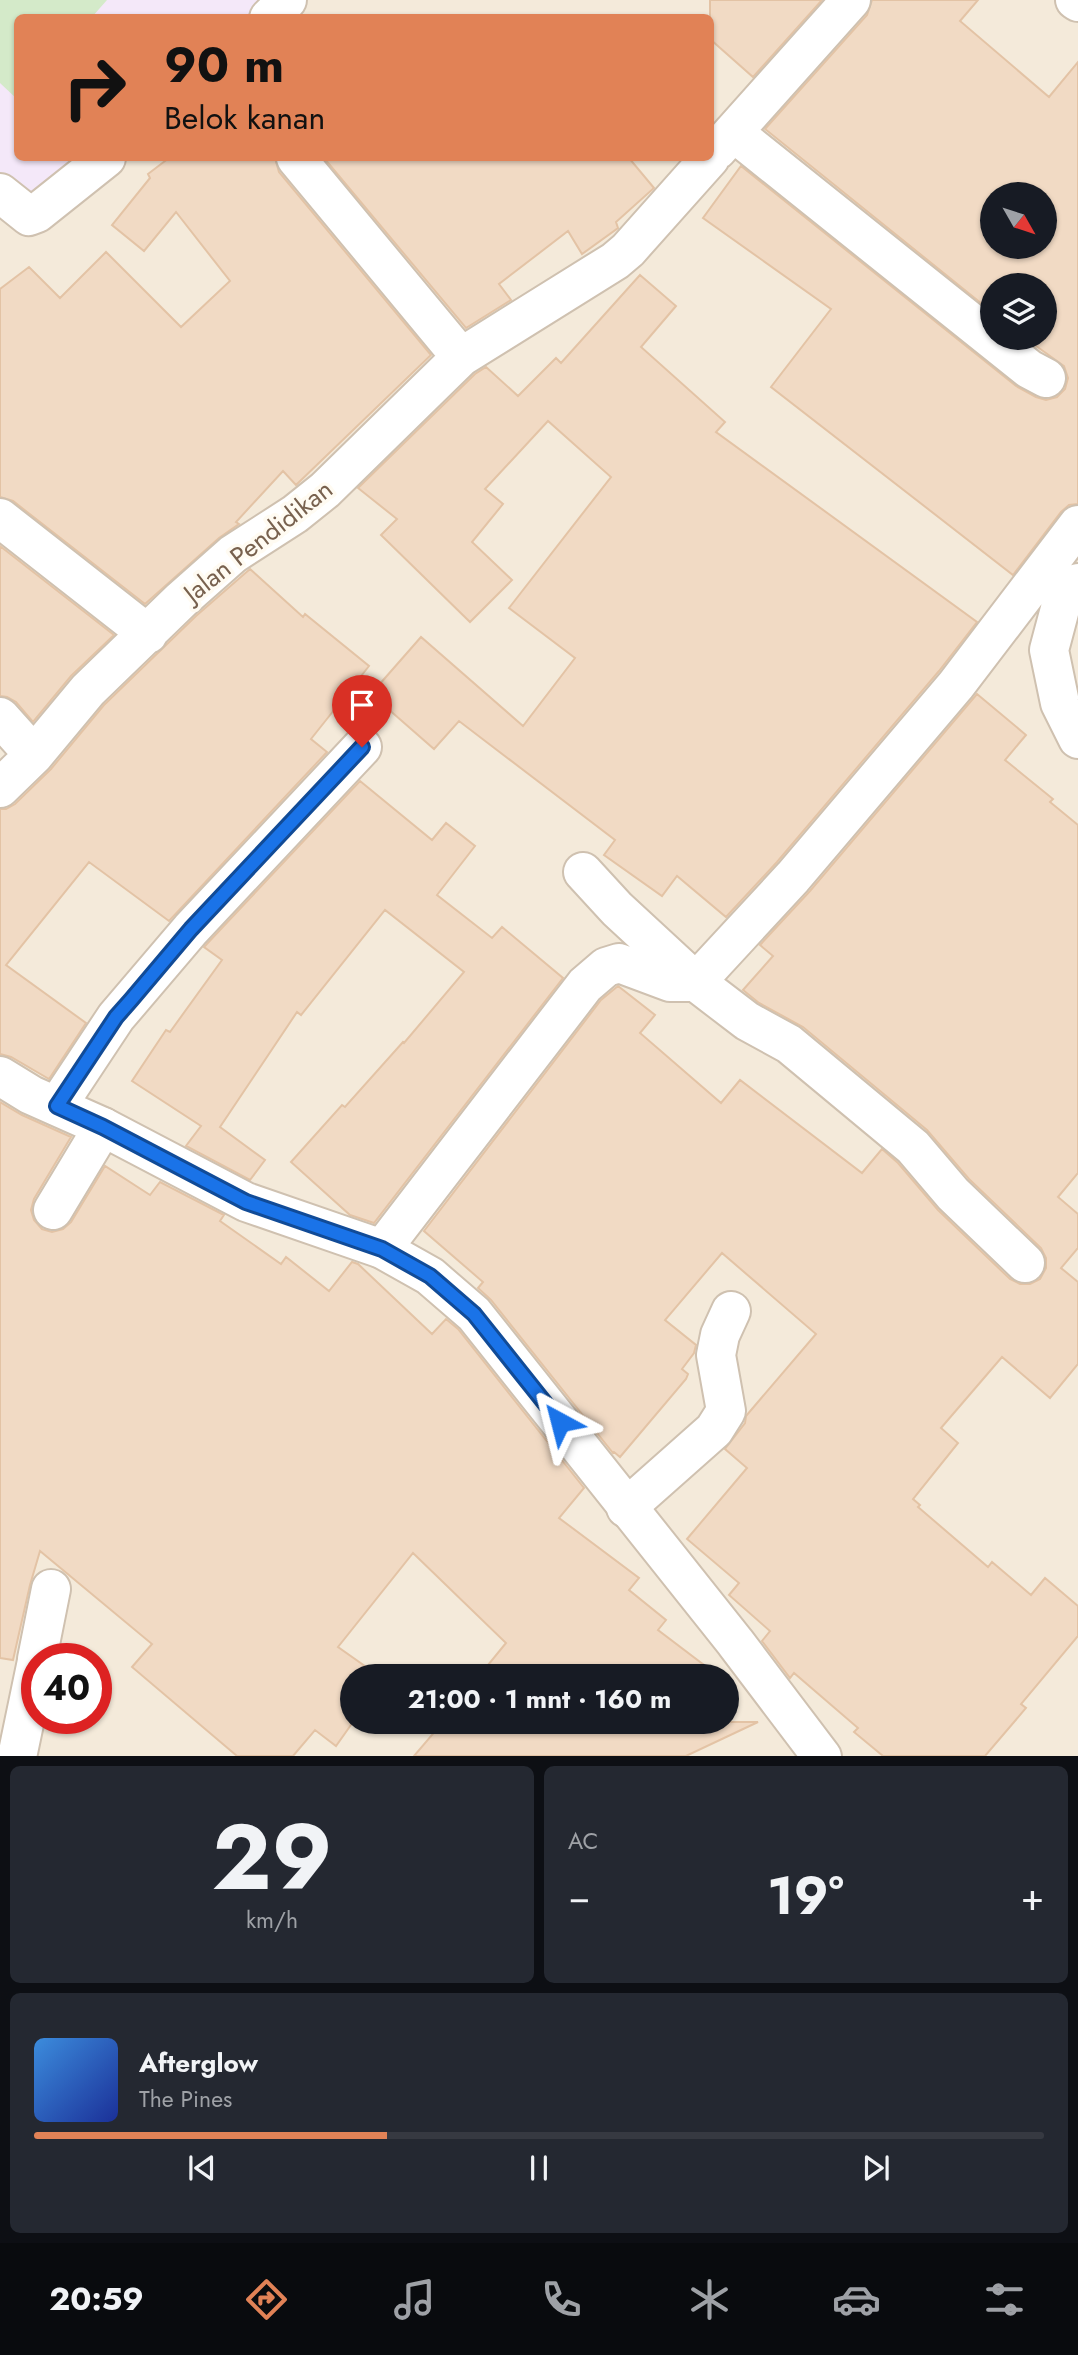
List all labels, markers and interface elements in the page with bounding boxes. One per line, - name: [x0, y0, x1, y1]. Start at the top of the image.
- text: 90 m: [164, 30, 284, 100]
- icon: right: [49, 42, 140, 133]
- text: Belok kanan: [164, 95, 325, 141]
- north arrow: [980, 182, 1057, 259]
- map controls: [980, 182, 1057, 350]
- button: layers: [980, 273, 1057, 350]
- street label: Jalan Pendidikan: [173, 471, 341, 613]
- pin: [332, 675, 392, 747]
- icon: arrive: [343, 686, 381, 724]
- position arrow: [523, 1385, 597, 1459]
- speed limit sign: 40: [21, 1643, 112, 1734]
- text: 21:00 · 1 mnt · 160 m: [408, 1680, 671, 1718]
- text: 29: [212, 1792, 332, 1923]
- text: AC: [568, 1824, 598, 1858]
- text: 19°: [767, 1858, 844, 1934]
- text: −: [568, 1869, 590, 1924]
- text: +: [1021, 1869, 1044, 1924]
- text: km/h: [246, 1903, 298, 1937]
- text: Afterglow: [139, 2044, 258, 2082]
- text: The Pines: [139, 2082, 232, 2116]
- icon: previous: [183, 2149, 221, 2187]
- icon: pause: [520, 2149, 558, 2187]
- icon: next: [857, 2149, 895, 2187]
- icon: directions: [242, 2275, 291, 2324]
- icon: music: [390, 2275, 439, 2324]
- icon: phone: [537, 2275, 586, 2324]
- icon: climate: [685, 2275, 734, 2324]
- icon: car: [832, 2275, 881, 2324]
- icon: filters: [980, 2275, 1029, 2324]
- text: 20:59: [49, 2276, 144, 2322]

